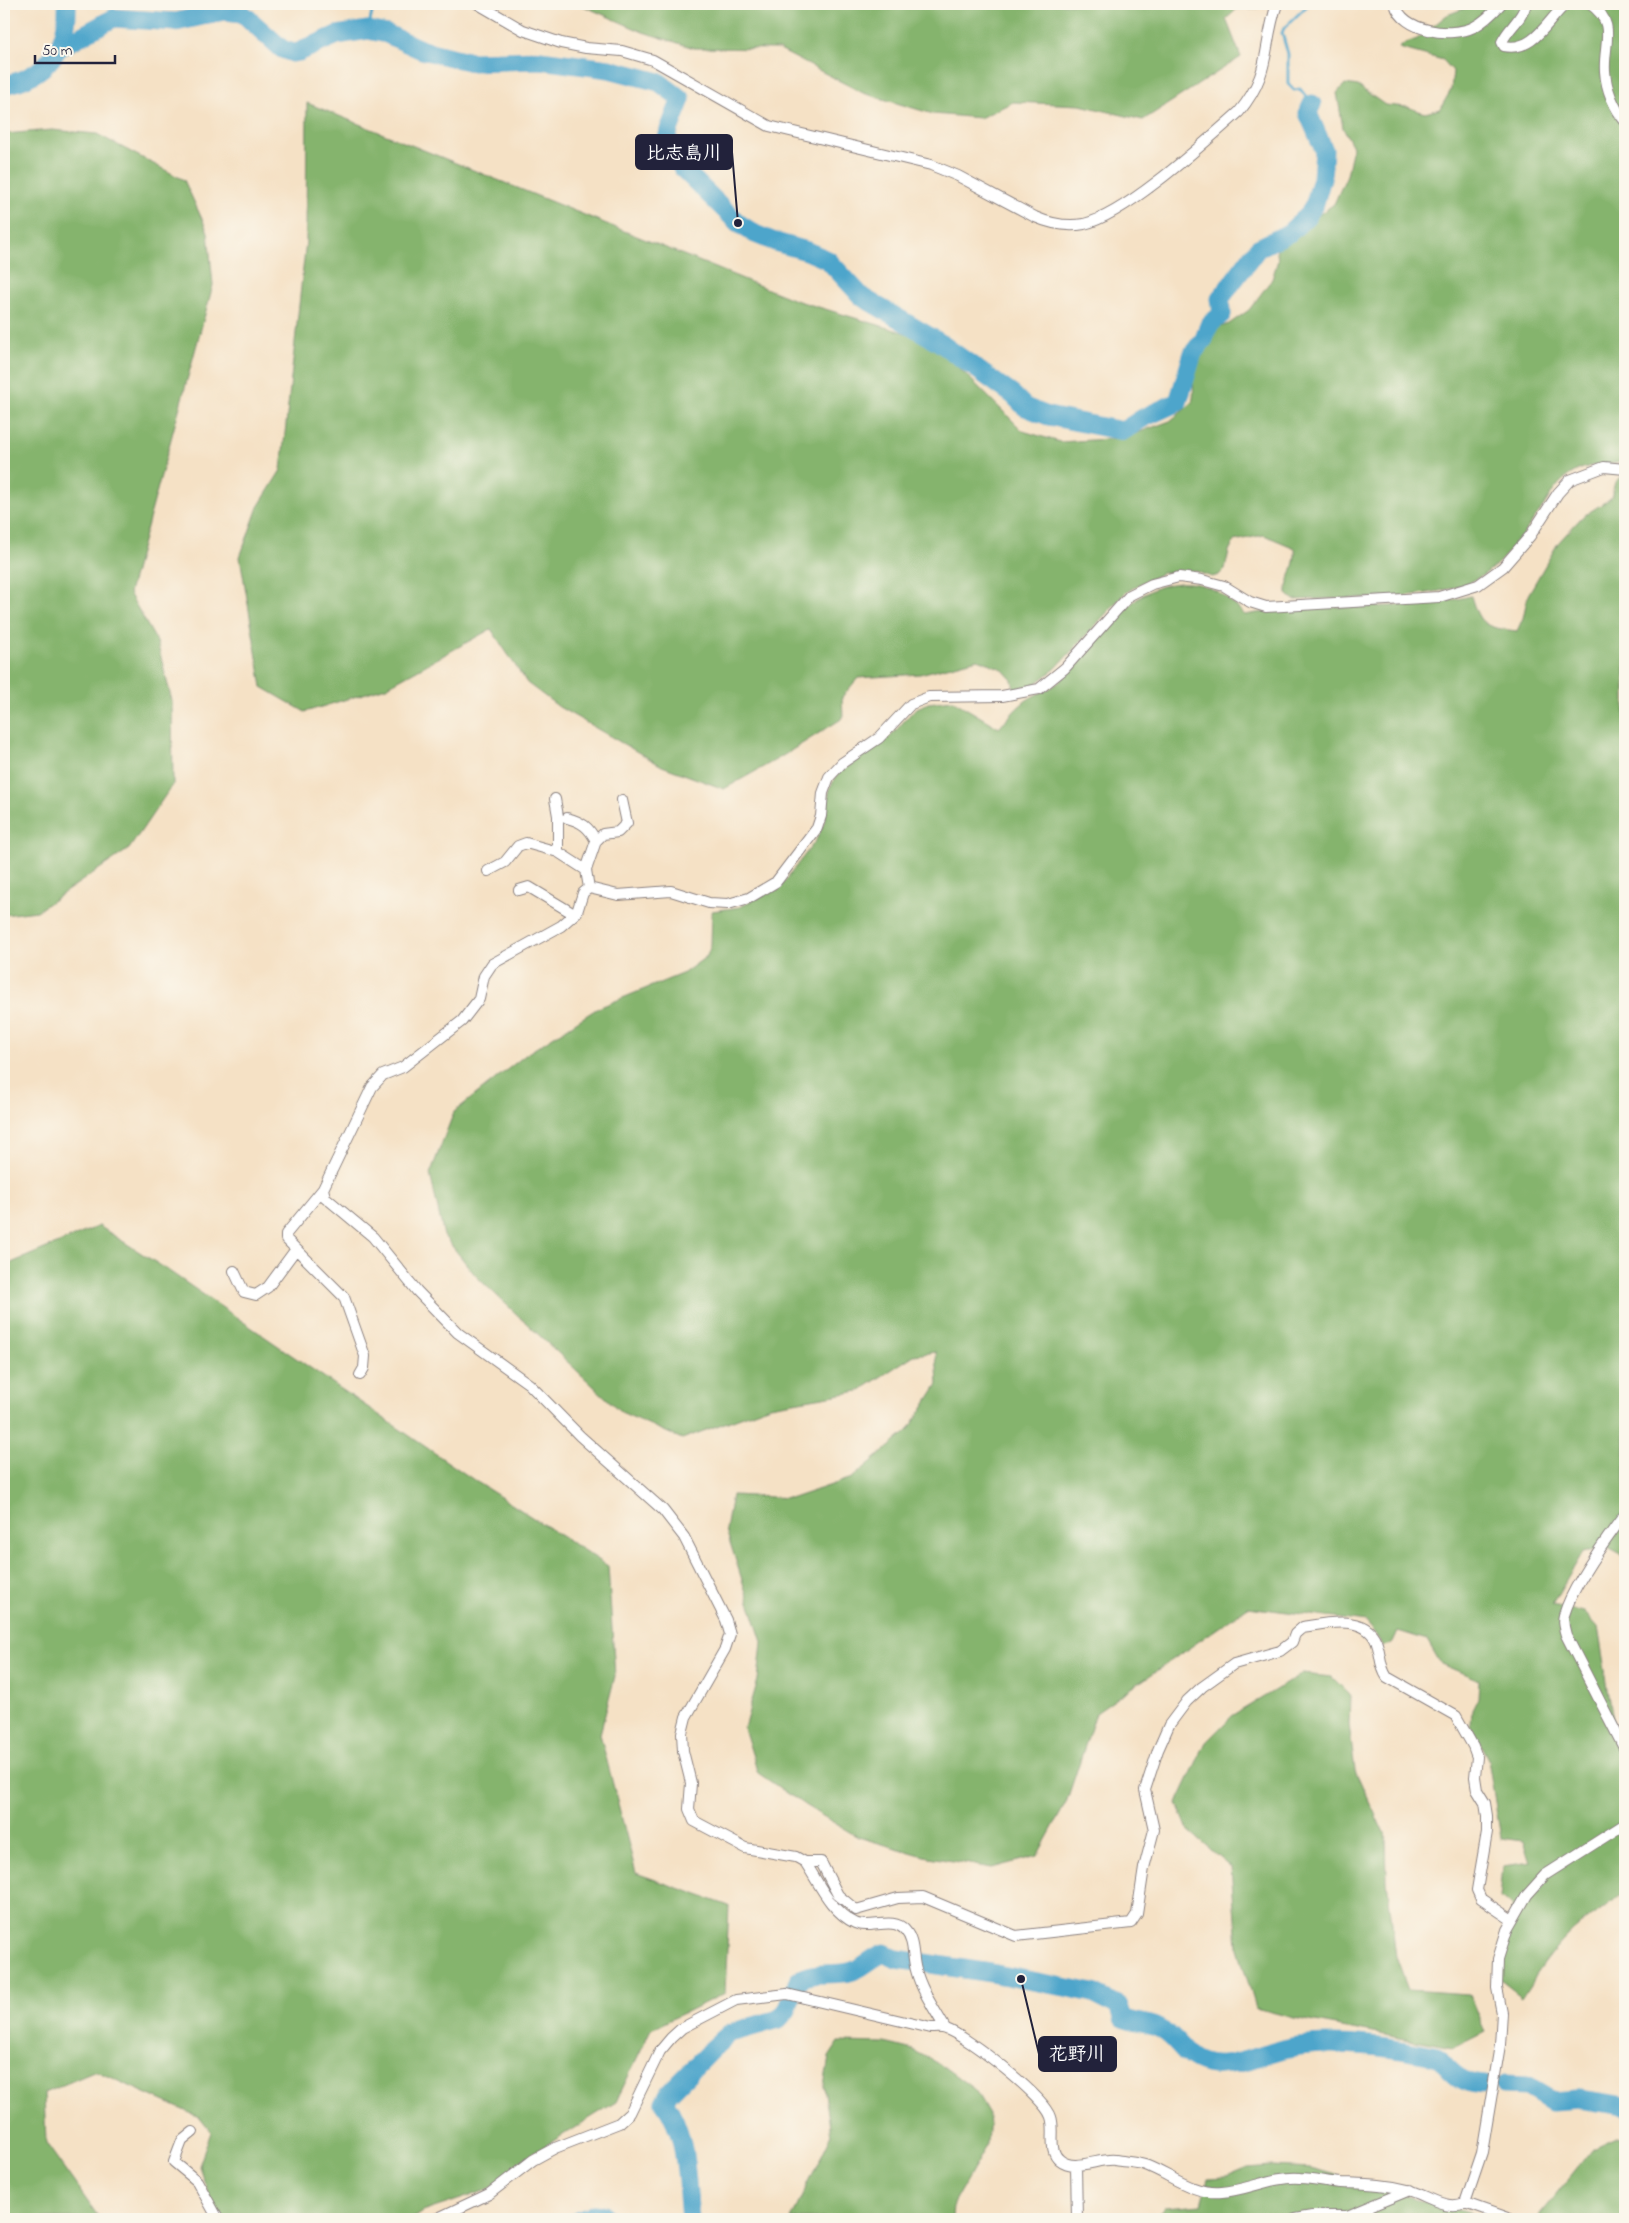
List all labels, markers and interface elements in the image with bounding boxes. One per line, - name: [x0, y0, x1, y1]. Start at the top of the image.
- scale bar: [35, 32, 115, 64]
- text: 50 m: [42, 40, 73, 62]
- callout: 比志島川: [636, 135, 732, 169]
- text: 比志島川: [646, 141, 722, 168]
- callout: 花野川: [1039, 2037, 1116, 2071]
- text: 花野川: [1048, 2042, 1106, 2069]

